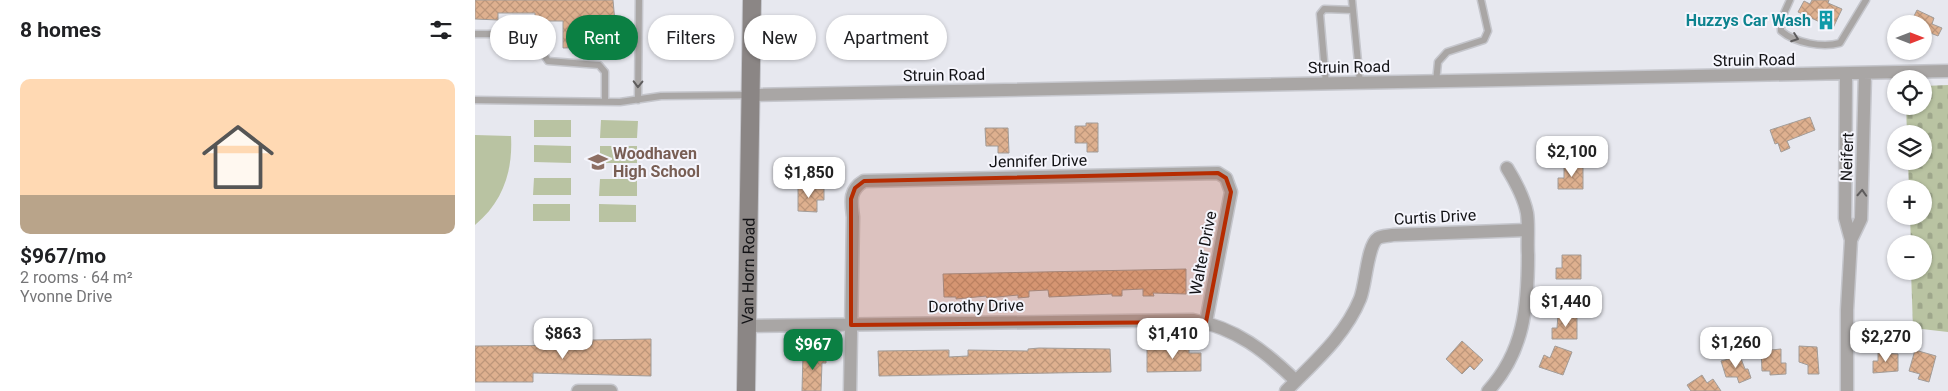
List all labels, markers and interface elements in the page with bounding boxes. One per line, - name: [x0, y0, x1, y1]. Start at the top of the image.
- building icon: Huzzys Car Wash: [1815, 9, 1837, 31]
- place label: Huzzys Car Wash: [1686, 11, 1811, 30]
- chip: Buy: [490, 15, 556, 60]
- chip: Rent: [566, 15, 638, 60]
- chip: Filters: [648, 15, 734, 60]
- chip: New: [744, 15, 816, 60]
- chip: Apartment: [826, 15, 947, 60]
- north arrow: [1887, 15, 1933, 60]
- map controls: [1887, 15, 1932, 280]
- icon: filters: [427, 16, 455, 44]
- text: 8 homes: [20, 18, 101, 42]
- one-way arrow: [1790, 32, 1799, 42]
- street label: Struin Road: [1713, 50, 1795, 70]
- street label: Struin Road: [1308, 57, 1390, 77]
- street label: Struin Road: [903, 65, 985, 85]
- button: locate: [1887, 70, 1932, 115]
- one-way arrow: [633, 80, 643, 88]
- icon: home: [193, 112, 283, 202]
- button: layers: [1887, 125, 1932, 170]
- street label: Neifert: [1837, 132, 1857, 182]
- pin: $2,100: [1531, 136, 1613, 178]
- text: $2,100: [1547, 142, 1597, 161]
- place label: Woodhaven High School: [613, 144, 700, 181]
- school or university icon: Woodhaven High School: [587, 151, 609, 173]
- street label: Jennifer Drive: [989, 151, 1087, 171]
- pin: $1,850: [768, 156, 850, 199]
- text: $1,850: [784, 163, 834, 182]
- button: +: [1887, 180, 1932, 225]
- one-way arrow: [1857, 189, 1868, 197]
- street label: Curtis Drive: [1393, 205, 1477, 229]
- street label: Walter Drive: [1186, 209, 1220, 297]
- street label: Van Horn Road: [738, 217, 758, 325]
- button: −: [1887, 235, 1932, 280]
- text: $967/mo: [20, 244, 106, 268]
- text: 2 rooms · 64 m²: [20, 268, 133, 287]
- pin: $1,440: [1525, 286, 1607, 328]
- text: Yvonne Drive: [20, 287, 112, 306]
- text: $1,440: [1541, 292, 1591, 311]
- street label: Dorothy Drive: [928, 296, 1024, 316]
- pin: $863: [533, 318, 593, 360]
- pin: $1,410: [1132, 318, 1214, 360]
- pin: $2,270: [1845, 320, 1927, 363]
- text: $863: [545, 324, 581, 343]
- text: $1,410: [1148, 324, 1198, 343]
- pin: $1,260: [1695, 326, 1777, 369]
- text: $2,270: [1861, 327, 1911, 346]
- pin: $967: [783, 328, 843, 371]
- text: $1,260: [1711, 333, 1761, 352]
- text: $967: [795, 335, 831, 354]

